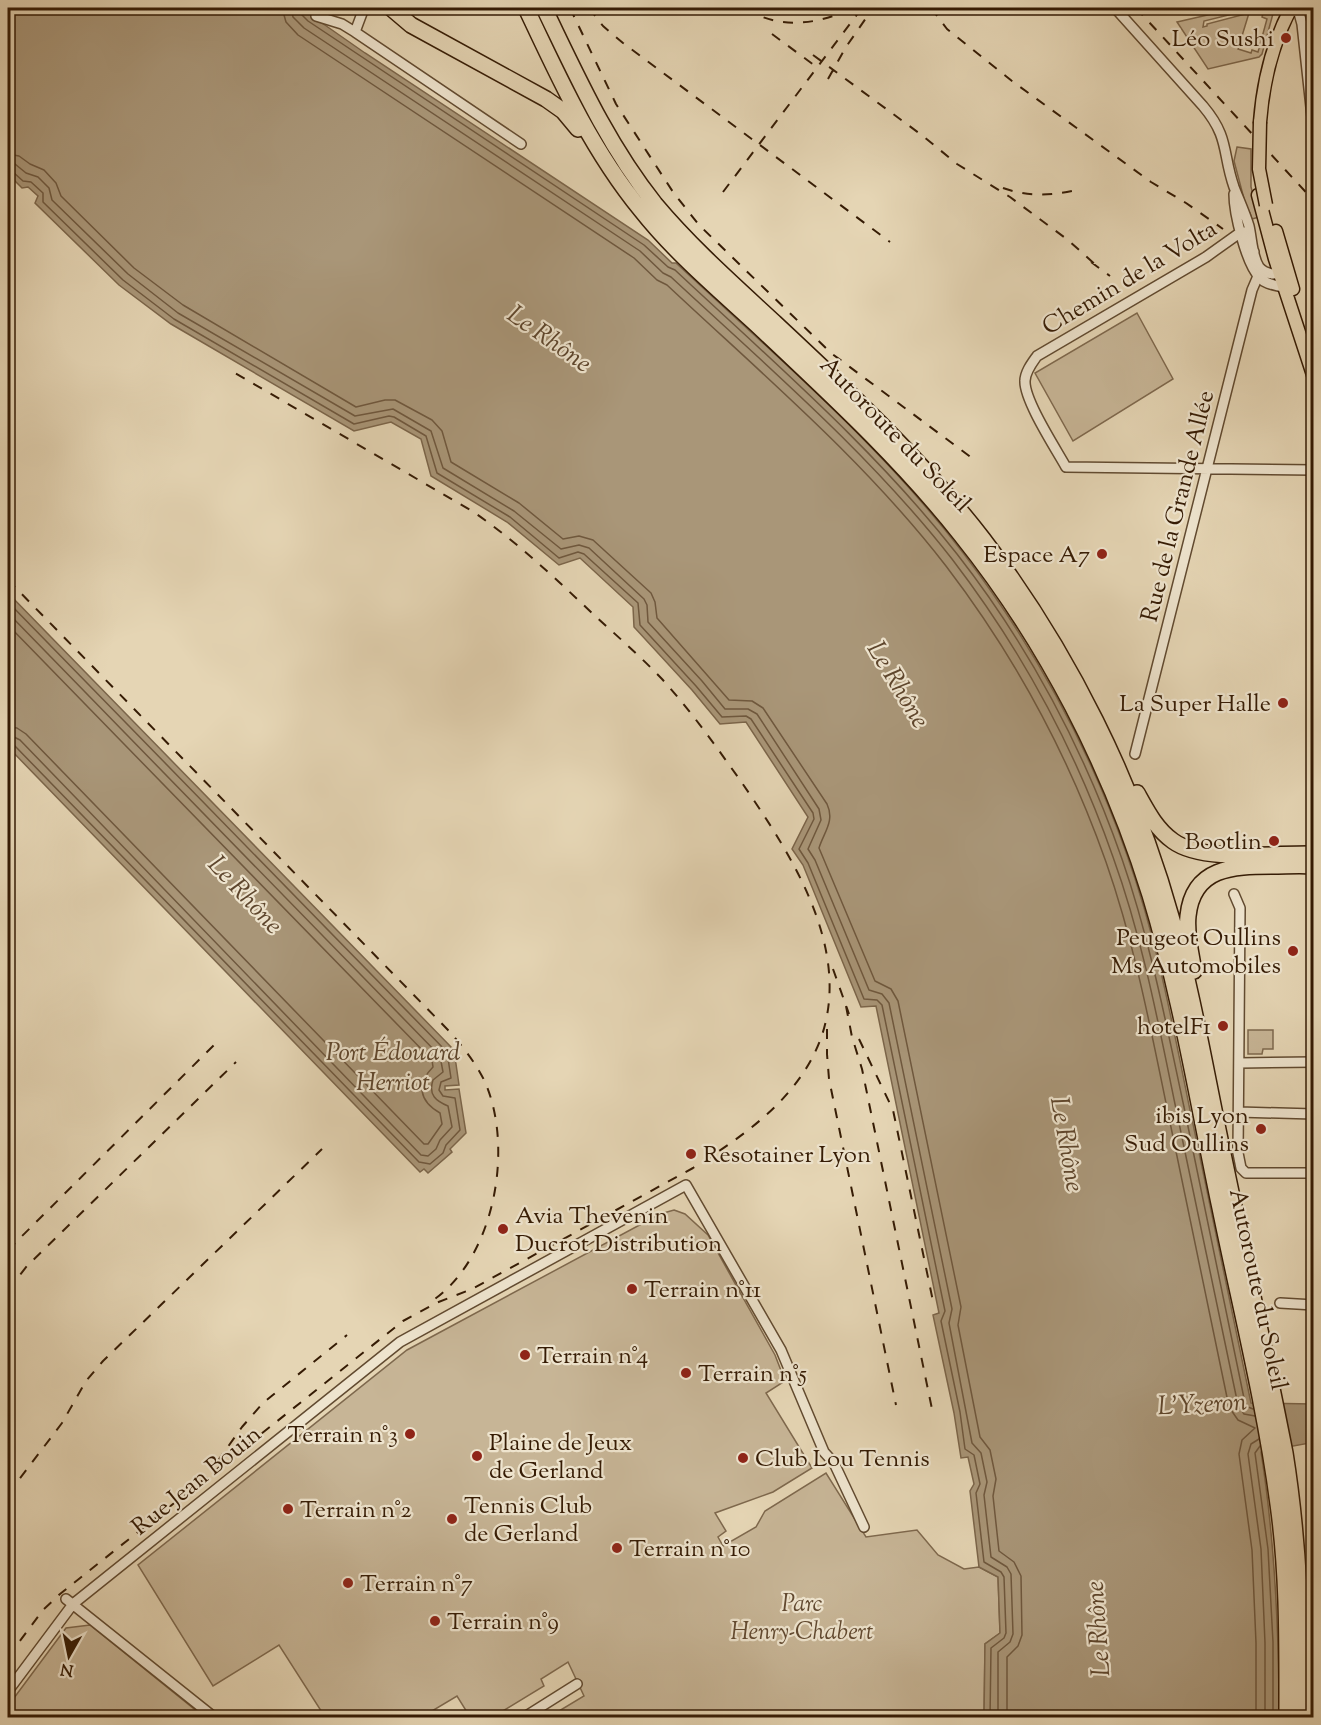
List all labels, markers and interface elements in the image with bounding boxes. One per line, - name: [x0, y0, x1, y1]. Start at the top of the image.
- place label: Léo Sushi: [1172, 23, 1274, 57]
- marker: Léo Sushi: [1279, 31, 1293, 45]
- street label: Chemin de la Volta: [1036, 213, 1224, 344]
- water label: Le Rhône: [499, 297, 598, 383]
- street label: Autoroute du Soleil: [811, 350, 978, 521]
- street label: Rue de la Grande Allée: [1134, 387, 1224, 626]
- place label: Espace A7: [983, 539, 1090, 573]
- marker: Espace A7: [1095, 547, 1109, 561]
- water label: Le Rhône: [856, 635, 937, 736]
- place label: La Super Halle: [1119, 688, 1271, 722]
- marker: La Super Halle: [1276, 696, 1290, 710]
- place label: Bootlin: [1185, 826, 1262, 860]
- marker: Bootlin: [1267, 834, 1281, 848]
- water label: Le Rhône: [198, 848, 290, 943]
- place label: Peugeot Oullins Ms Automobiles: [1111, 922, 1281, 984]
- marker: Peugeot Oullins Ms Automobiles: [1286, 944, 1300, 958]
- place label: hotelF1: [1137, 1011, 1211, 1045]
- marker: hotelF1: [1216, 1019, 1230, 1033]
- water label: Port Édouard Herriot: [326, 1035, 460, 1102]
- water label: Le Rhône: [1039, 1094, 1092, 1195]
- place label: ibis Lyon Sud Oullins: [1124, 1100, 1249, 1162]
- marker: ibis Lyon Sud Oullins: [1254, 1122, 1268, 1136]
- place label: Resotainer Lyon: [703, 1139, 871, 1173]
- marker: Resotainer Lyon: [684, 1147, 698, 1161]
- street label: Autoroute du Soleil: [1219, 1186, 1295, 1394]
- place label: Avia Thevenin Ducrot Distribution: [515, 1200, 722, 1262]
- marker: Avia Thevenin Ducrot Distribution: [496, 1222, 510, 1236]
- place label: Terrain n°11: [644, 1274, 761, 1308]
- marker: Terrain n°11: [625, 1282, 639, 1296]
- place label: Terrain n°4: [537, 1340, 648, 1374]
- marker: Terrain n°4: [518, 1348, 532, 1362]
- place label: Terrain n°5: [698, 1358, 807, 1392]
- marker: Terrain n°5: [679, 1366, 693, 1380]
- water label: L'Yzeron: [1156, 1385, 1248, 1426]
- street label: Rue Jean Bouin: [125, 1419, 269, 1545]
- place label: Terrain n°3: [287, 1419, 398, 1453]
- marker: Terrain n°3: [403, 1427, 417, 1441]
- place label: Plaine de Jeux de Gerland: [489, 1427, 632, 1489]
- place label: Club Lou Tennis: [755, 1443, 930, 1477]
- marker: Plaine de Jeux de Gerland: [470, 1449, 484, 1463]
- marker: Club Lou Tennis: [736, 1451, 750, 1465]
- place label: Tennis Club de Gerland: [464, 1490, 592, 1552]
- place label: Terrain n°2: [300, 1494, 412, 1528]
- marker: Terrain n°2: [281, 1502, 295, 1516]
- marker: Tennis Club de Gerland: [445, 1512, 459, 1526]
- place label: Terrain n°10: [629, 1533, 750, 1567]
- marker: Terrain n°10: [610, 1541, 624, 1555]
- place label: Terrain n°7: [360, 1568, 473, 1602]
- marker: Terrain n°7: [341, 1576, 355, 1590]
- water label: Le Rhône: [1078, 1580, 1121, 1678]
- park label: Parc Henry-Chabert: [731, 1588, 873, 1650]
- place label: Terrain n°9: [447, 1606, 559, 1640]
- marker: Terrain n°9: [428, 1614, 442, 1628]
- north arrow: [39, 1626, 99, 1686]
- text: N: [59, 1656, 75, 1681]

